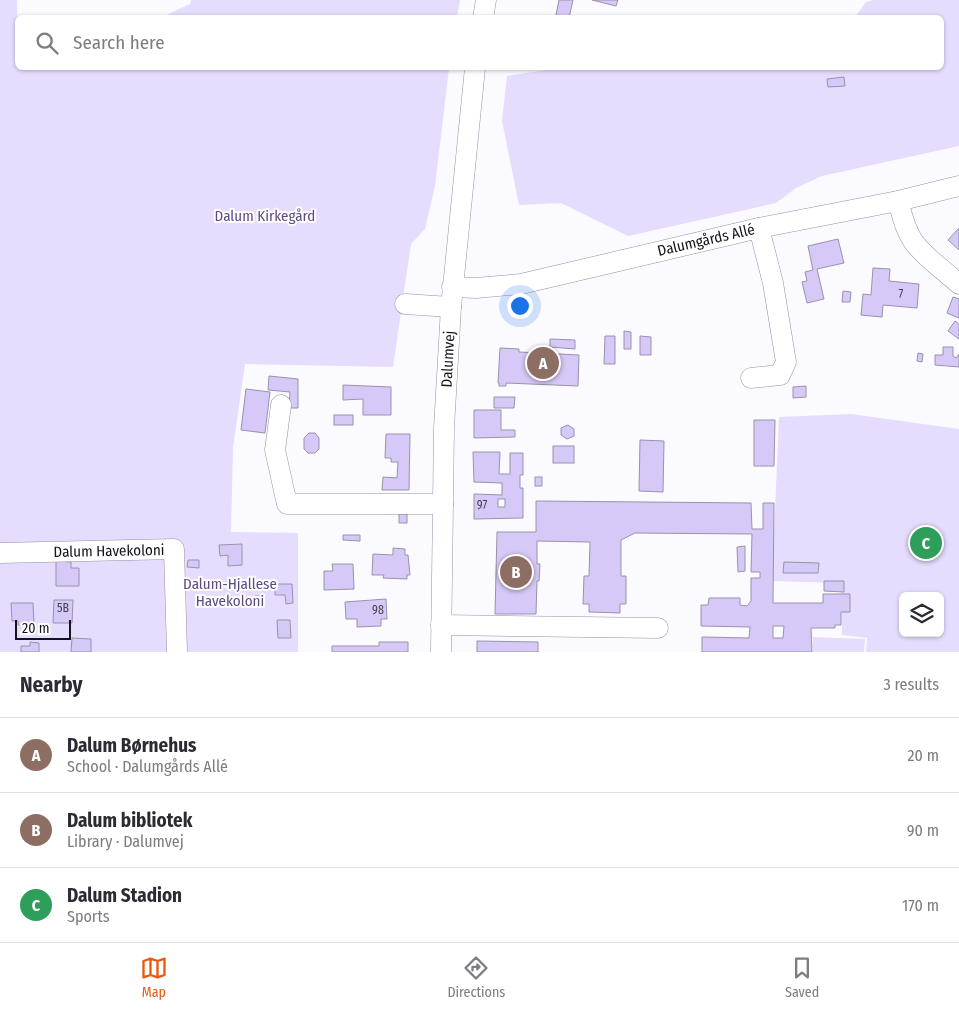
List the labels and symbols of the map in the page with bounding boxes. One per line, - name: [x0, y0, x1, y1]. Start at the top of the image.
- park label: Dalum Kirkegård: [215, 207, 315, 225]
- street label: Dalumgårds Allé: [656, 220, 756, 260]
- house number: 7: [899, 287, 904, 301]
- your location: [507, 293, 533, 319]
- street label: Dalumvej: [438, 330, 458, 388]
- pin: A: [527, 344, 559, 382]
- house number: 97: [477, 498, 487, 512]
- pin: C: [910, 524, 942, 562]
- street label: Dalum Havekoloni: [53, 541, 165, 561]
- pin: B: [500, 553, 532, 591]
- park label: Dalum-Hjallese Havekoloni: [183, 575, 277, 610]
- house number: 5B: [57, 601, 69, 615]
- house number: 98: [372, 603, 384, 617]
- scale bar: [15, 617, 71, 640]

